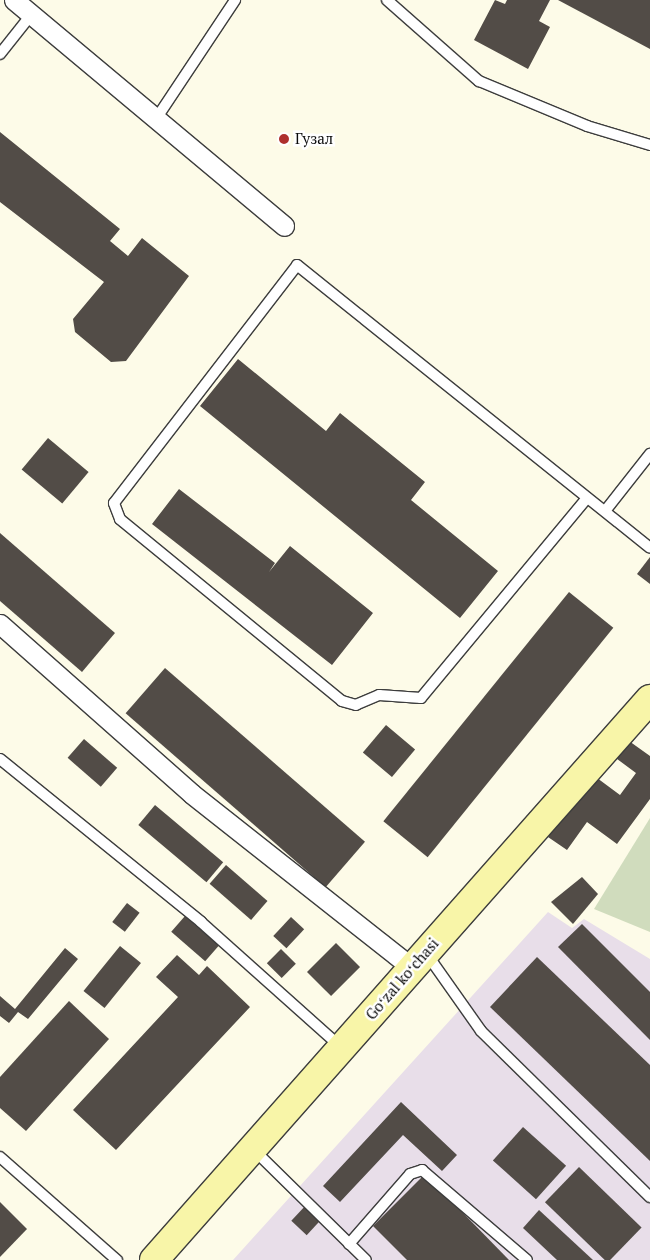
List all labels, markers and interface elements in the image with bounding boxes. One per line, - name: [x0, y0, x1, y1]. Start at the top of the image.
- place label: Гузал: [295, 130, 333, 148]
- marker: Гузал: [277, 132, 291, 146]
- street label: Goʻzal koʻchasi: [362, 935, 442, 1023]

